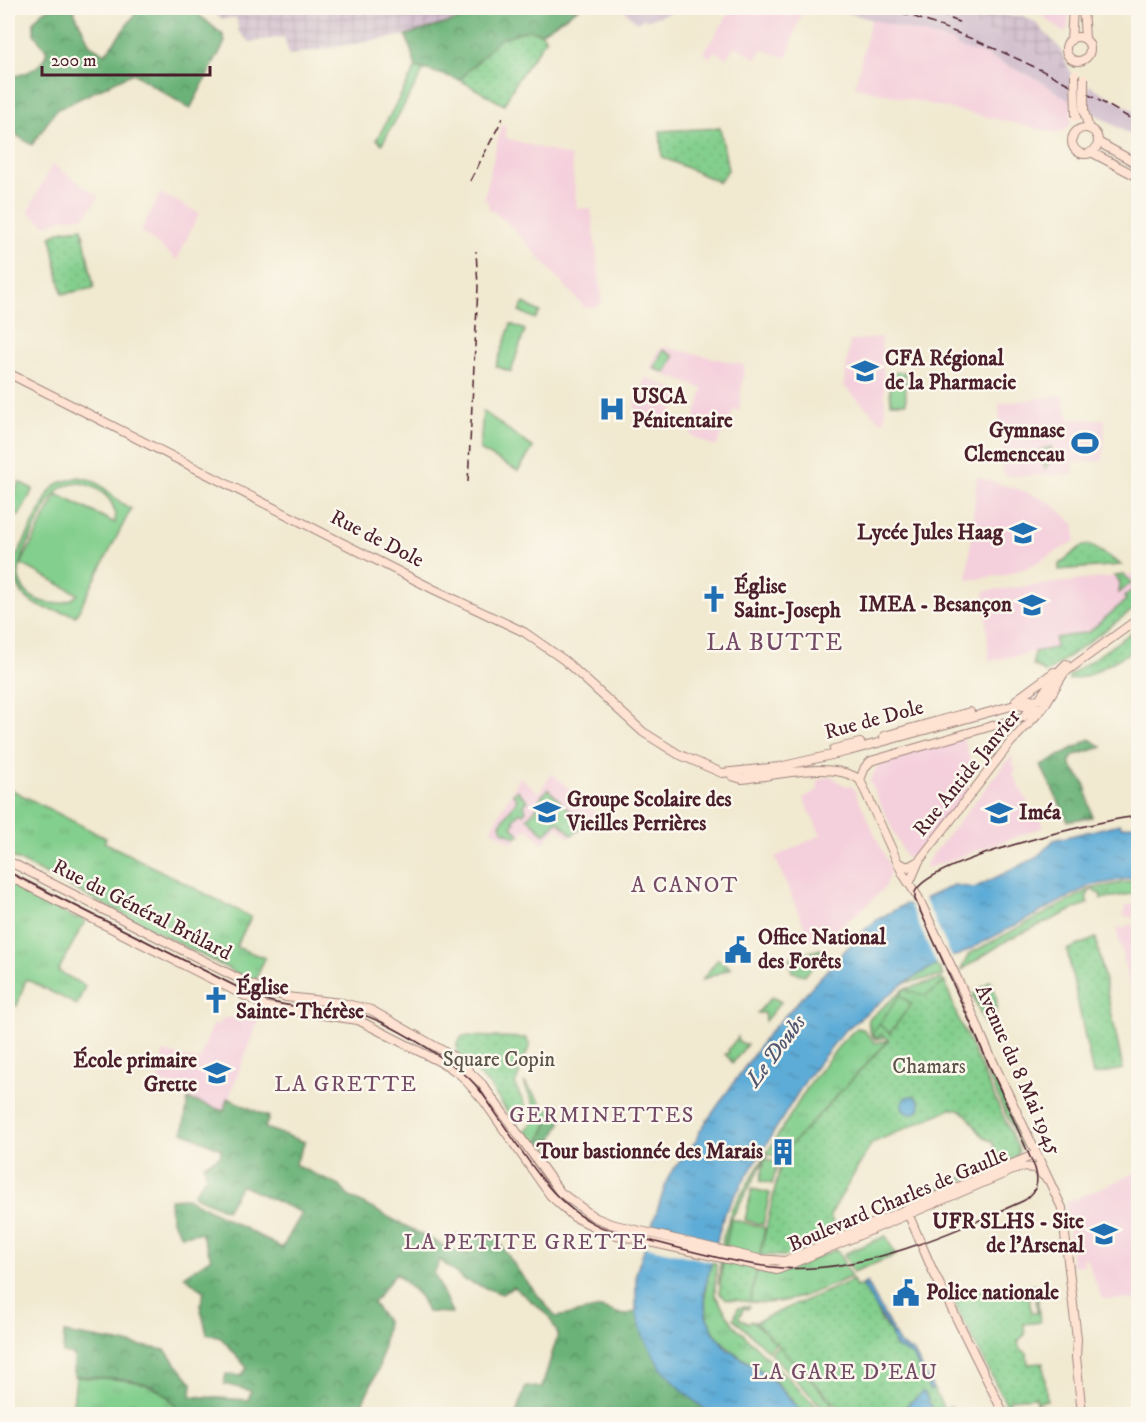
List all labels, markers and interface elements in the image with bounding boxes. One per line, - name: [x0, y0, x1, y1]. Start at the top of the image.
- scale bar: [42, 39, 210, 77]
- text: 200 m: [51, 50, 97, 72]
- place label: CFA Régional de la Pharmacie: [885, 346, 1017, 396]
- school or university icon: CFA Régional de la Pharmacie: [850, 356, 880, 386]
- place label: USCA Pénitentaire: [632, 384, 733, 434]
- hospital icon: USCA Pénitentaire: [597, 394, 627, 424]
- place label: Gymnase Clemenceau: [964, 418, 1065, 468]
- sports icon: Gymnase Clemenceau: [1070, 428, 1100, 458]
- street label: Rue de Dole: [326, 504, 428, 574]
- school or university icon: Lycée Jules Haag: [1008, 518, 1038, 548]
- place label: Lycée Jules Haag: [857, 520, 1004, 546]
- place label: Église Saint-Joseph: [734, 572, 842, 624]
- church icon: Église Saint-Joseph: [699, 584, 729, 614]
- school or university icon: IMEA - Besançon: [1017, 590, 1047, 620]
- place label: IMEA - Besançon: [859, 592, 1013, 618]
- district label: LA BUTTE: [706, 628, 844, 658]
- street label: Rue de Dole: [822, 694, 927, 746]
- street label: Rue Antide Janvier: [908, 704, 1026, 842]
- place label: Groupe Scolaire des Vieilles Perrières: [566, 787, 732, 837]
- school or university icon: Groupe Scolaire des Vieilles Perrières: [532, 797, 562, 827]
- school or university icon: Iméa: [984, 798, 1014, 828]
- place label: Iméa: [1019, 800, 1062, 826]
- street label: Rue du Général Brûlard: [48, 854, 236, 967]
- district label: A CANOT: [631, 872, 739, 899]
- place label: Office National des Forêts: [758, 925, 886, 975]
- public building icon: Office National des Forêts: [723, 935, 753, 965]
- place label: Église Sainte-Thérèse: [236, 973, 364, 1025]
- street label: Avenue du 8 Mai 1945: [969, 981, 1067, 1159]
- church icon: Église Sainte-Thérèse: [201, 985, 231, 1015]
- water label: Le Doubs: [739, 1009, 813, 1094]
- place label: École primaire Grette: [73, 1046, 197, 1098]
- park label: Square Copin: [443, 1047, 555, 1073]
- park label: Chamars: [892, 1054, 966, 1080]
- school or university icon: École primaire Grette: [202, 1058, 232, 1088]
- district label: LA GRETTE: [274, 1071, 418, 1098]
- district label: GERMINETTES: [509, 1102, 695, 1129]
- building icon: Tour bastionnée des Marais: [768, 1137, 798, 1167]
- place label: Tour bastionnée des Marais: [536, 1139, 763, 1165]
- street label: Boulevard Charles de Gaulle: [784, 1142, 1012, 1258]
- place label: UFR SLHS - Site de l'Arsenal: [932, 1209, 1085, 1259]
- school or university icon: UFR SLHS - Site de l'Arsenal: [1089, 1219, 1119, 1249]
- district label: LA PETITE GRETTE: [404, 1229, 648, 1256]
- public building icon: Police nationale: [891, 1278, 921, 1308]
- place label: Police nationale: [926, 1280, 1059, 1306]
- district label: LA GARE D'EAU: [752, 1359, 938, 1386]

